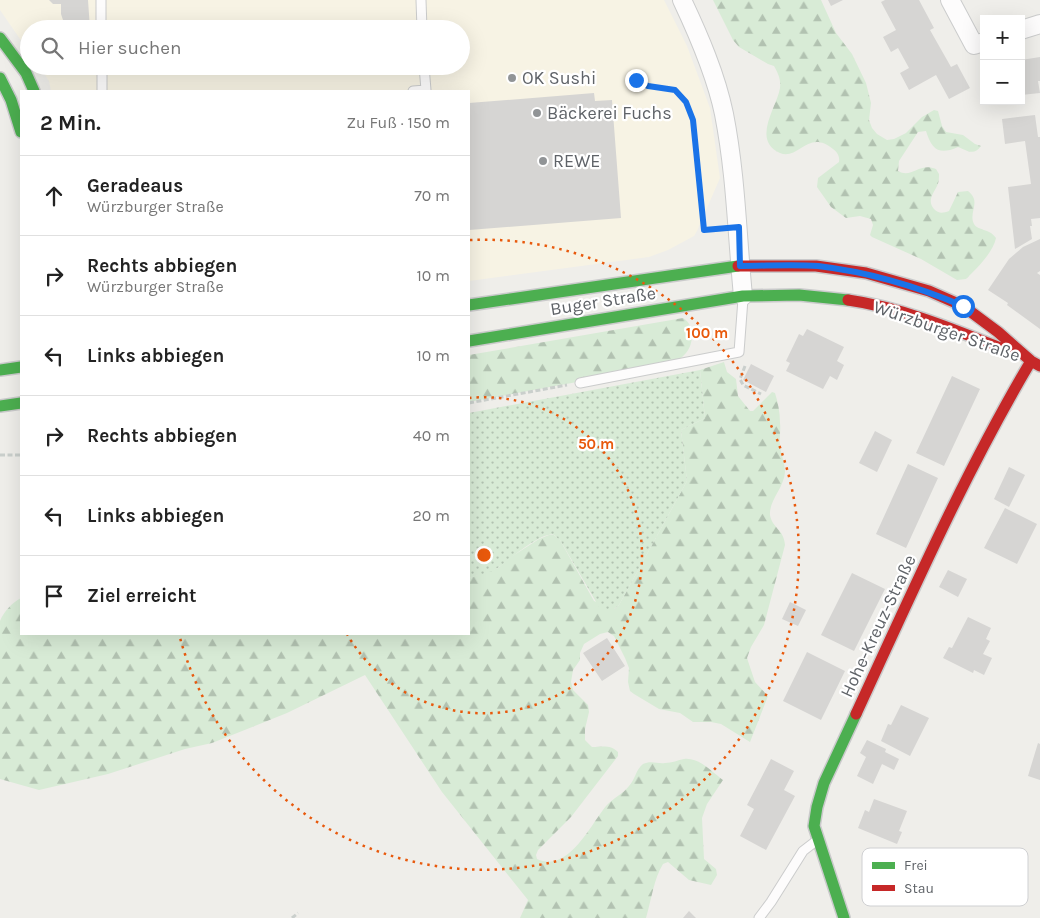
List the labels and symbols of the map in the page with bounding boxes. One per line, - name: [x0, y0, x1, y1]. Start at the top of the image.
- place label: OK Sushi: [522, 67, 596, 89]
- route end: [625, 69, 648, 92]
- marker: OK Sushi: [506, 72, 518, 84]
- place label: Bäckerei Fuchs: [547, 102, 672, 124]
- marker: Bäckerei Fuchs: [531, 107, 543, 119]
- place label: REWE: [553, 150, 600, 172]
- marker: REWE: [537, 155, 549, 167]
- street label: Buger Straße: [549, 282, 657, 320]
- route start: [952, 295, 975, 318]
- street label: Würzburger Straße: [871, 296, 1023, 366]
- text: 100 m: [686, 324, 728, 342]
- text: 50 m: [578, 435, 614, 453]
- centre of rings: [475, 546, 493, 564]
- street label: Hohe-Kreuz-Straße: [835, 551, 921, 701]
- legend: [862, 848, 1028, 906]
- text: Frei: [904, 857, 928, 874]
- text: Stau: [904, 880, 934, 897]

